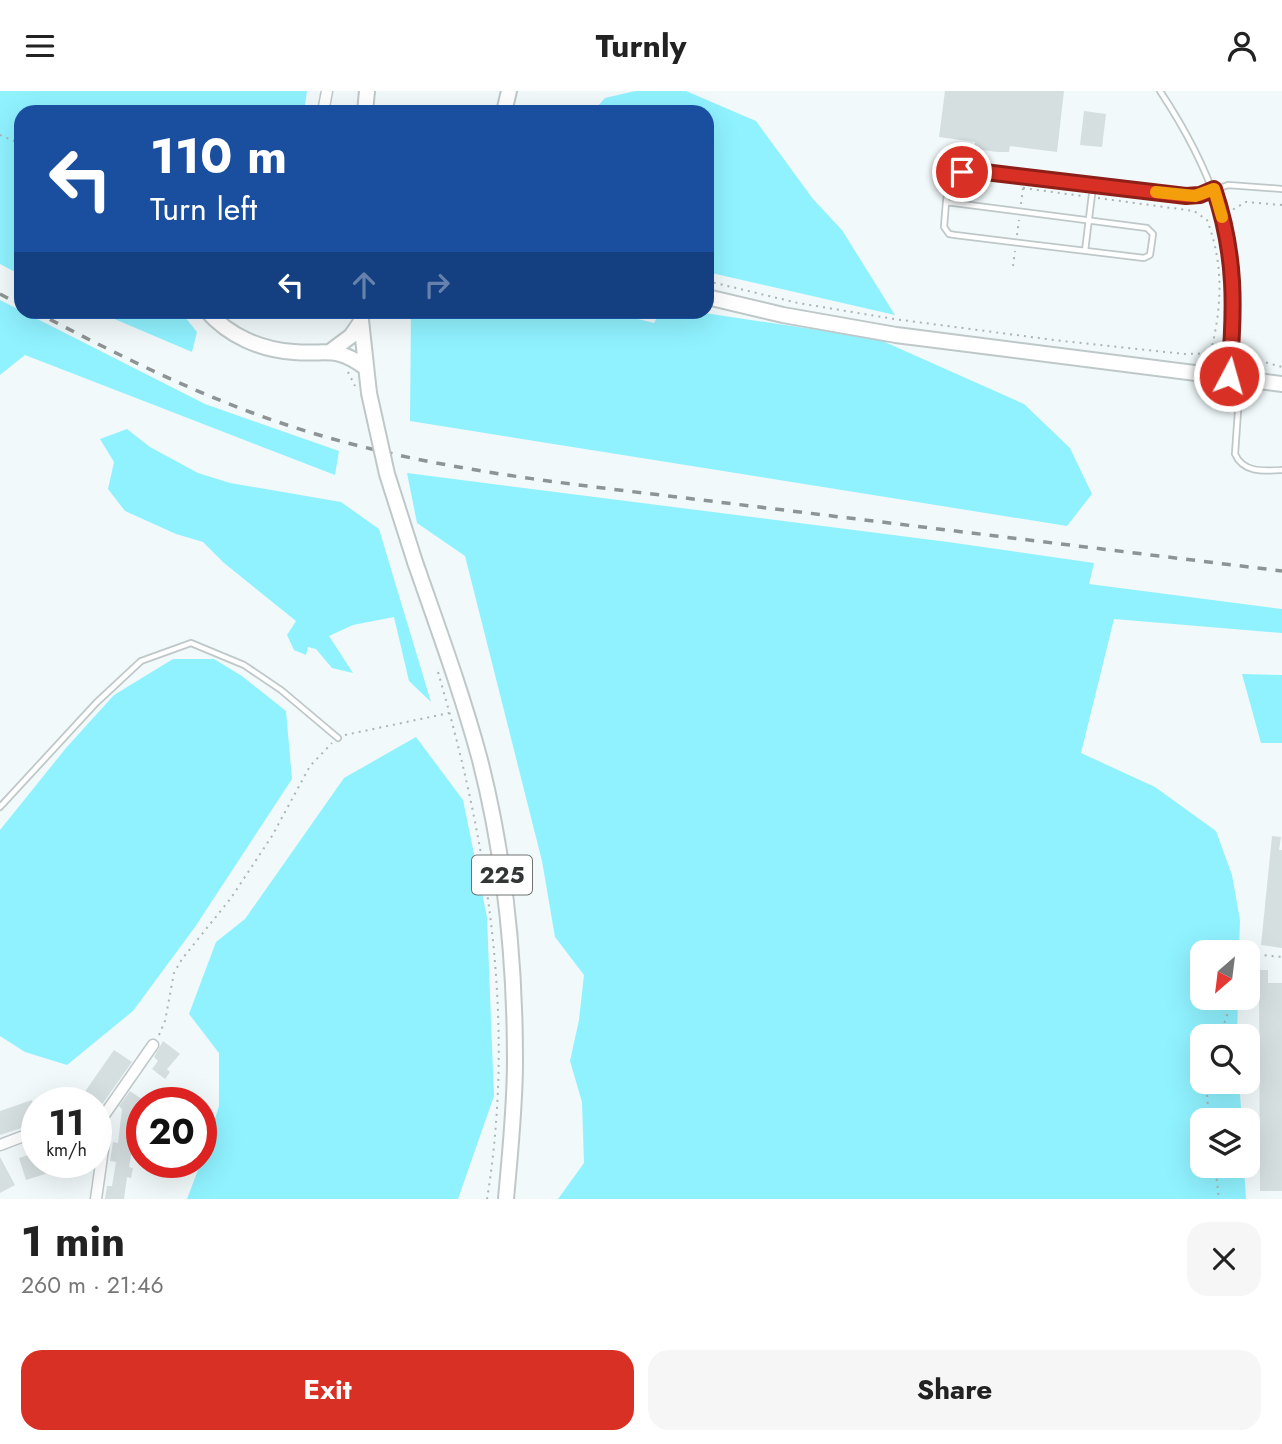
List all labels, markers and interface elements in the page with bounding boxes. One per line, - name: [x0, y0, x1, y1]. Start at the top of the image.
- text: Turnly: [596, 23, 686, 69]
- icon: menu: [21, 27, 59, 65]
- icon: person: [1223, 27, 1261, 65]
- text: 110 m: [150, 121, 287, 191]
- icon: left: [35, 133, 126, 224]
- pin: [932, 142, 992, 202]
- icon: arrive: [943, 153, 981, 191]
- text: Turn left: [150, 186, 257, 232]
- icon: left: [272, 266, 310, 304]
- icon: ahead: [345, 266, 383, 304]
- icon: right: [418, 266, 456, 304]
- position arrow: [1192, 339, 1266, 413]
- road number: 225: [472, 855, 532, 895]
- north arrow: [1190, 940, 1260, 1010]
- map controls: [1190, 940, 1260, 1178]
- button: search: [1190, 1024, 1260, 1094]
- speed limit sign: 20: [126, 1087, 217, 1178]
- text: 11: [49, 1098, 84, 1148]
- button: layers: [1190, 1108, 1260, 1178]
- text: km/h: [46, 1137, 87, 1163]
- text: 1 min: [21, 1211, 125, 1272]
- button: close: [1187, 1222, 1261, 1296]
- text: 260 m · 21:46: [21, 1268, 164, 1302]
- button: Exit: [21, 1350, 634, 1430]
- button: Share: [648, 1350, 1261, 1430]

